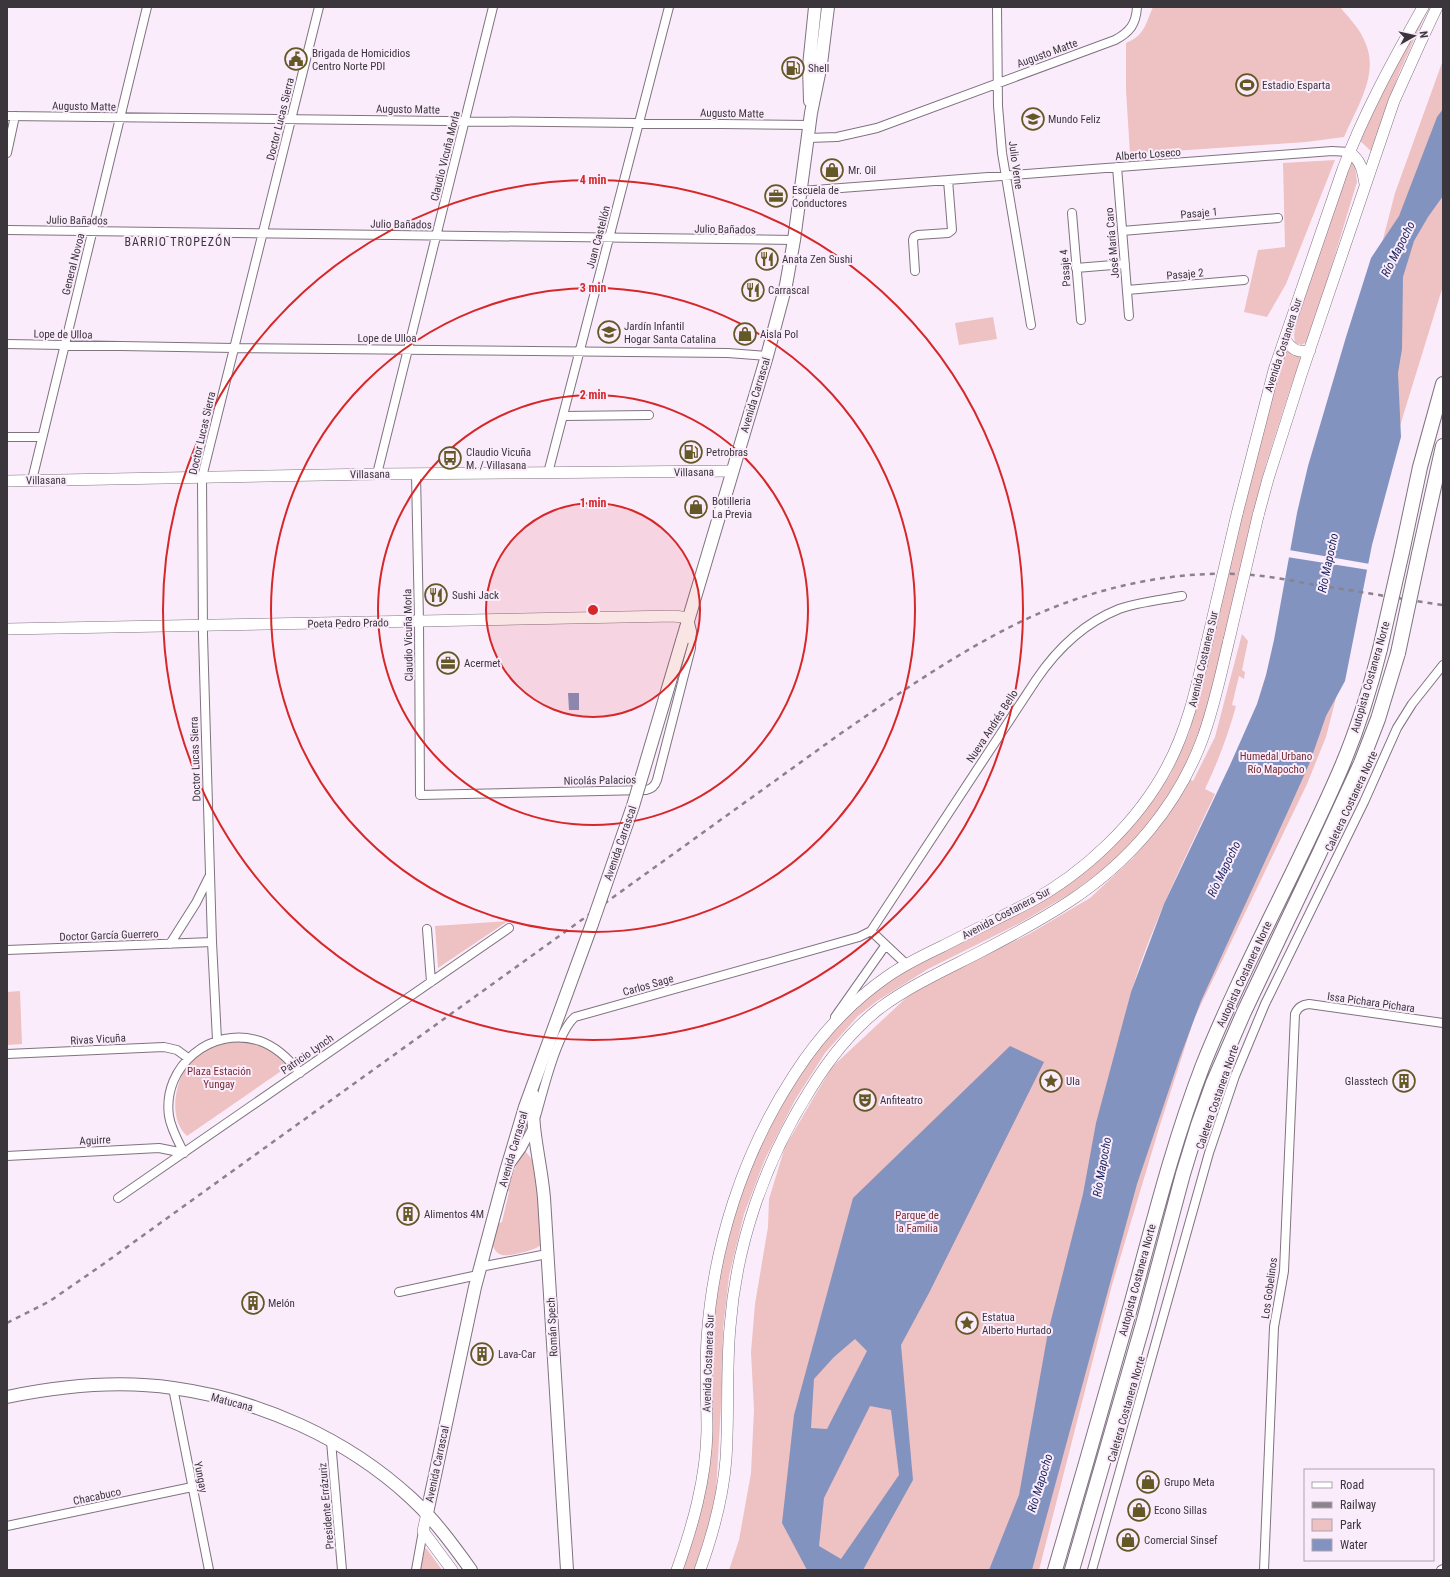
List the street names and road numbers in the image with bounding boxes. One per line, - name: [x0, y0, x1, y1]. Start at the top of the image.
- street label: Augusto Matte: [1015, 36, 1079, 70]
- street label: Doctor Lucas Sierra: [264, 76, 297, 162]
- street label: Augusto Matte: [52, 99, 116, 114]
- street label: Augusto Matte: [376, 102, 440, 117]
- street label: Augusto Matte: [700, 106, 764, 121]
- street label: Claudio Vicuña Morla: [428, 110, 463, 203]
- street label: Julio Verne: [1006, 140, 1025, 190]
- street label: Alberto Loseco: [1115, 146, 1182, 163]
- street label: Juan Castellón: [584, 204, 613, 270]
- street label: Pasaje 1: [1180, 205, 1218, 222]
- street label: José María Caro: [1103, 206, 1122, 279]
- street label: Julio Bañados: [46, 213, 108, 228]
- street label: Julio Bañados: [370, 217, 432, 232]
- street label: Julio Bañados: [694, 222, 756, 237]
- street label: General Novoa: [60, 232, 87, 296]
- street label: Pasaje 4: [1057, 248, 1074, 287]
- street label: Pasaje 2: [1166, 266, 1204, 283]
- street label: Avenida Costanera Sur: [1262, 296, 1305, 394]
- street label: Lope de Ulloa: [33, 327, 93, 342]
- street label: Lope de Ulloa: [357, 332, 417, 345]
- street label: Avenida Carrascal: [738, 356, 773, 434]
- street label: Doctor Lucas Sierra: [187, 390, 218, 476]
- street label: Villasana: [674, 466, 714, 479]
- street label: Villasana: [350, 468, 390, 481]
- street label: Villasana: [26, 474, 66, 487]
- street label: Claudio Vicuña Morla: [401, 589, 416, 681]
- street label: Avenida Costanera Sur: [1186, 609, 1221, 708]
- street label: Poeta Pedro Prado: [307, 616, 389, 631]
- street label: Autopista Costanera Norte: [1348, 620, 1393, 734]
- street label: Nueva Andrés Bello: [964, 687, 1021, 765]
- street label: Doctor Lucas Sierra: [188, 716, 203, 802]
- street label: Caletera Costanera Norte: [1322, 749, 1381, 854]
- street label: Nicolás Palacios: [564, 773, 636, 788]
- street label: Avenida Carrascal: [602, 804, 639, 882]
- street label: Avenida Costanera Sur: [960, 884, 1053, 942]
- street label: Autopista Costanera Norte: [1214, 919, 1275, 1029]
- street label: Doctor García Guerrero: [59, 927, 159, 944]
- street label: Carlos Sage: [621, 972, 675, 999]
- street label: Issa Pichara Pichara: [1326, 990, 1416, 1015]
- street label: Rivas Vicuña: [70, 1032, 126, 1047]
- street label: Patricio Lynch: [279, 1032, 336, 1077]
- street label: Caletera Costanera Norte: [1193, 1043, 1241, 1151]
- street label: Avenida Carrascal: [496, 1110, 530, 1188]
- street label: Aguirre: [79, 1133, 111, 1148]
- street label: Autopista Costanera Norte: [1116, 1223, 1159, 1338]
- street label: Los Gobelinos: [1259, 1257, 1280, 1320]
- street label: Román Spech: [544, 1297, 561, 1357]
- street label: Avenida Costanera Sur: [700, 1313, 717, 1412]
- street label: Caletera Costanera Norte: [1105, 1355, 1148, 1464]
- street label: Matucana: [209, 1391, 254, 1414]
- street label: Avenida Carrascal: [423, 1425, 452, 1504]
- street label: Yungay: [191, 1460, 210, 1494]
- street label: Presidente Errázuriz: [316, 1462, 337, 1550]
- street label: Chacabuco: [72, 1485, 123, 1508]

